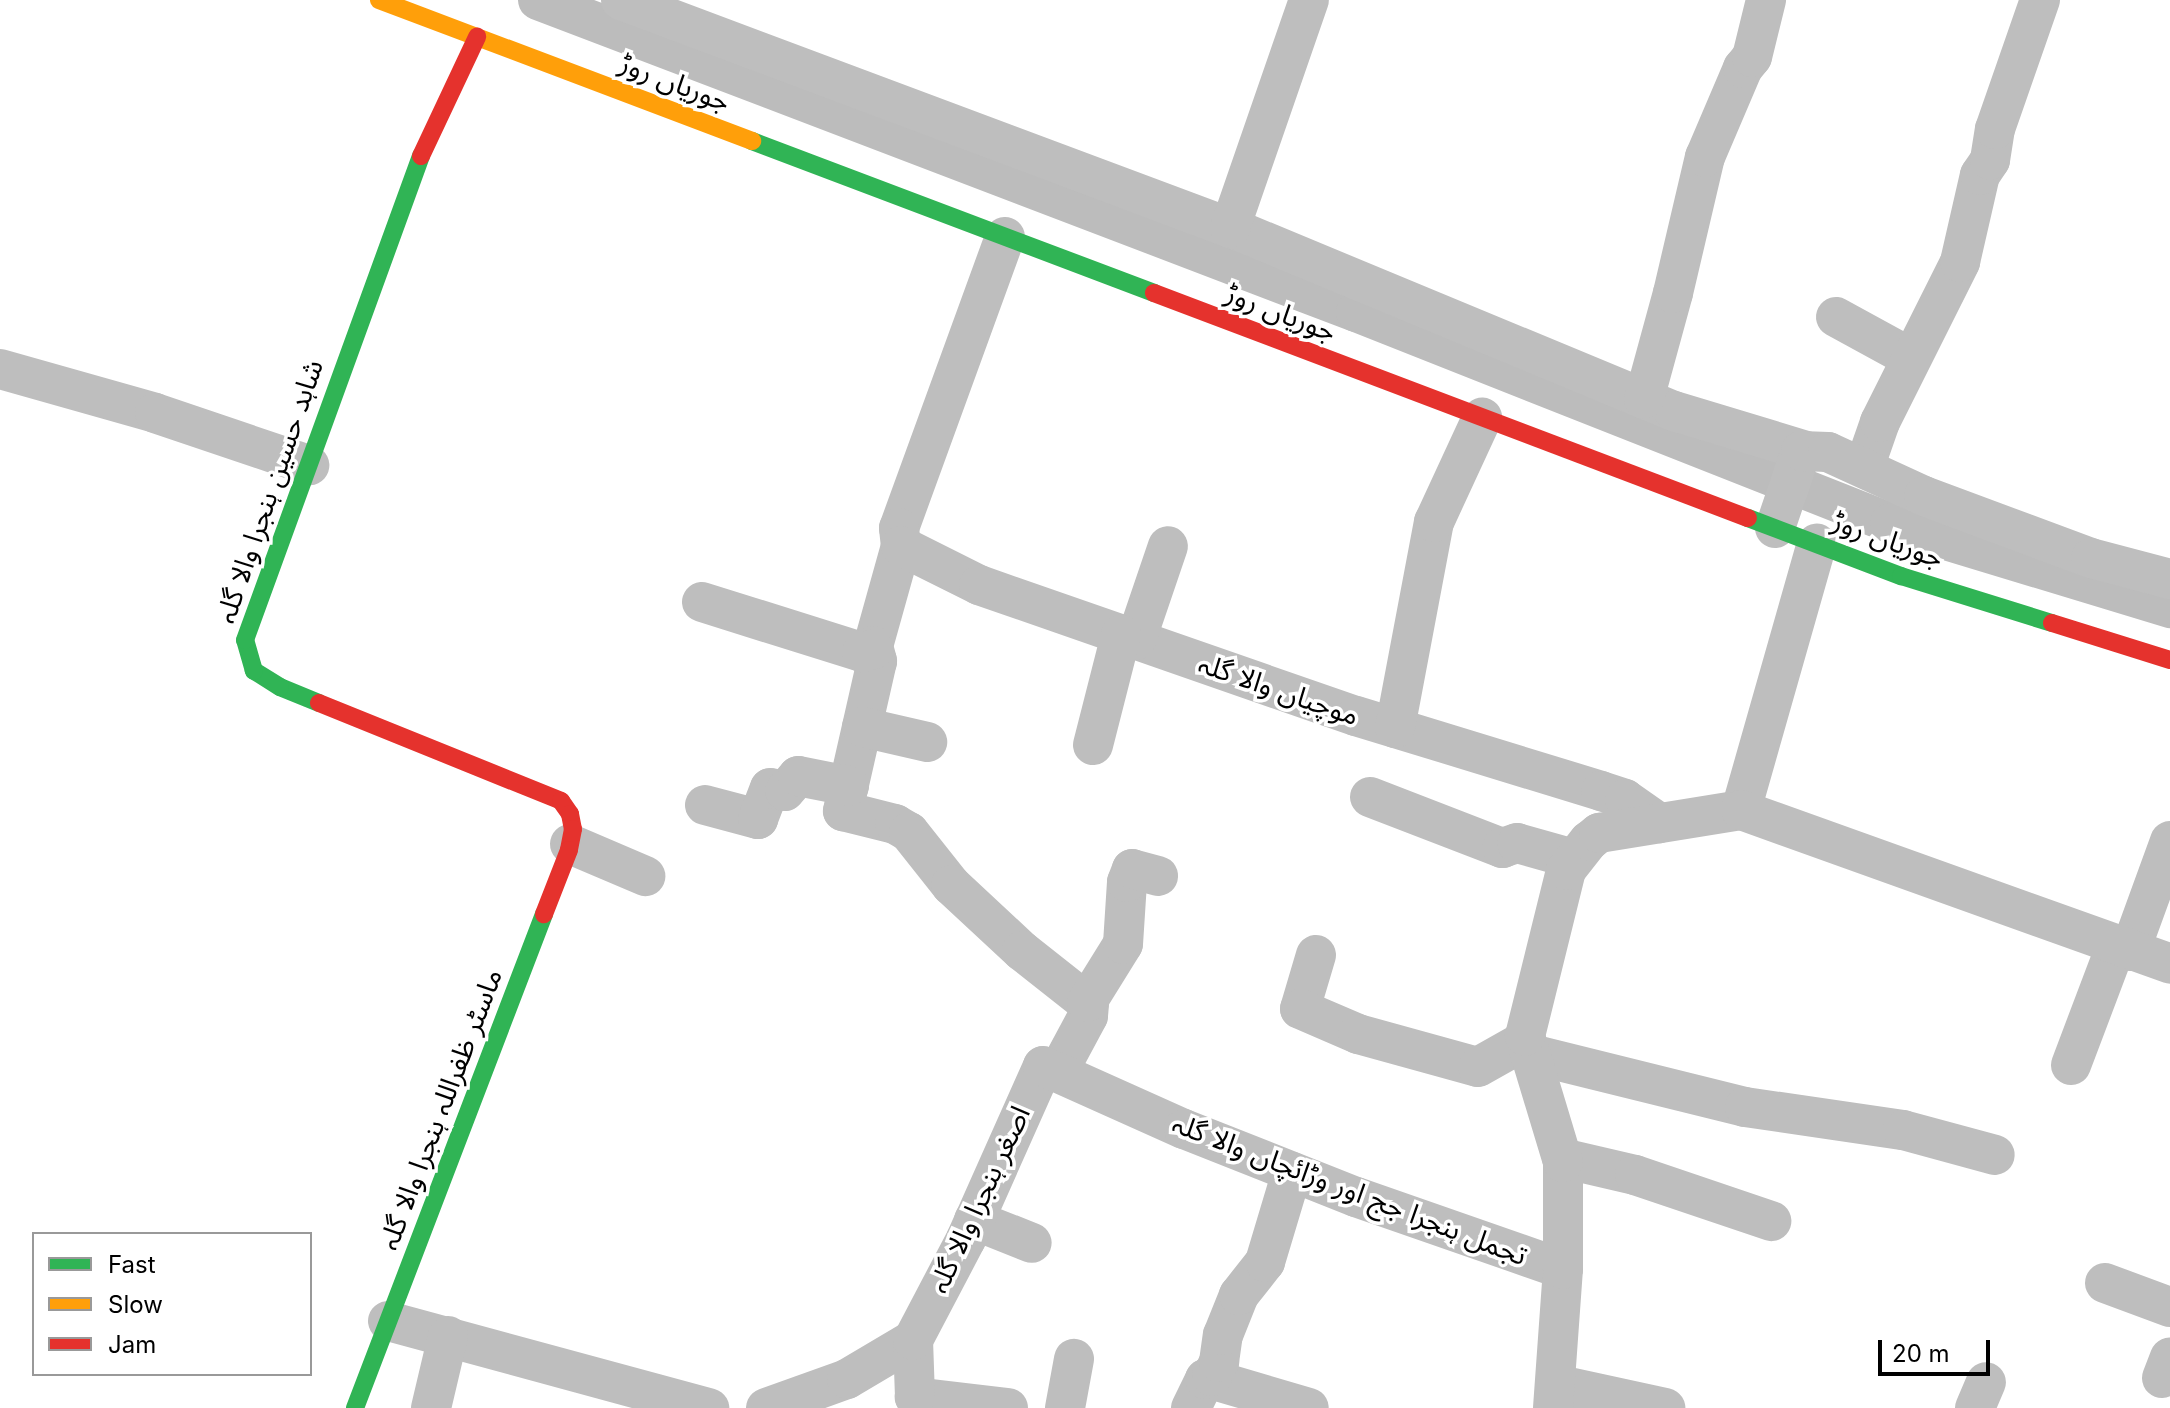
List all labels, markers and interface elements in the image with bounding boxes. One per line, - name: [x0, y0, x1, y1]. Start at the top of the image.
- street label: جوریاں روڑ: [615, 46, 735, 118]
- street label: جوریاں روڑ: [1221, 276, 1341, 348]
- street label: شاہد حسین ہنجرا والا گلہ: [208, 355, 330, 627]
- street label: جوریاں روڑ: [1828, 503, 1948, 575]
- street label: موچیاں والا گلہ: [1195, 646, 1363, 732]
- street label: ماسٹر ظفراللہ ہنجرا والا گلہ: [371, 964, 509, 1254]
- street label: اصغر ہنجرا والا گلہ: [921, 1100, 1037, 1298]
- street label: تجمل ہنجرا جج اور وڑائچاں والا گلہ: [1168, 1106, 1532, 1272]
- legend: [32, 1232, 312, 1376]
- text: Fast: [108, 1250, 156, 1279]
- text: Slow: [108, 1290, 163, 1319]
- scale bar: [1882, 1324, 1994, 1374]
- text: Jam: [108, 1330, 156, 1359]
- text: 20 m: [1892, 1339, 1950, 1368]

